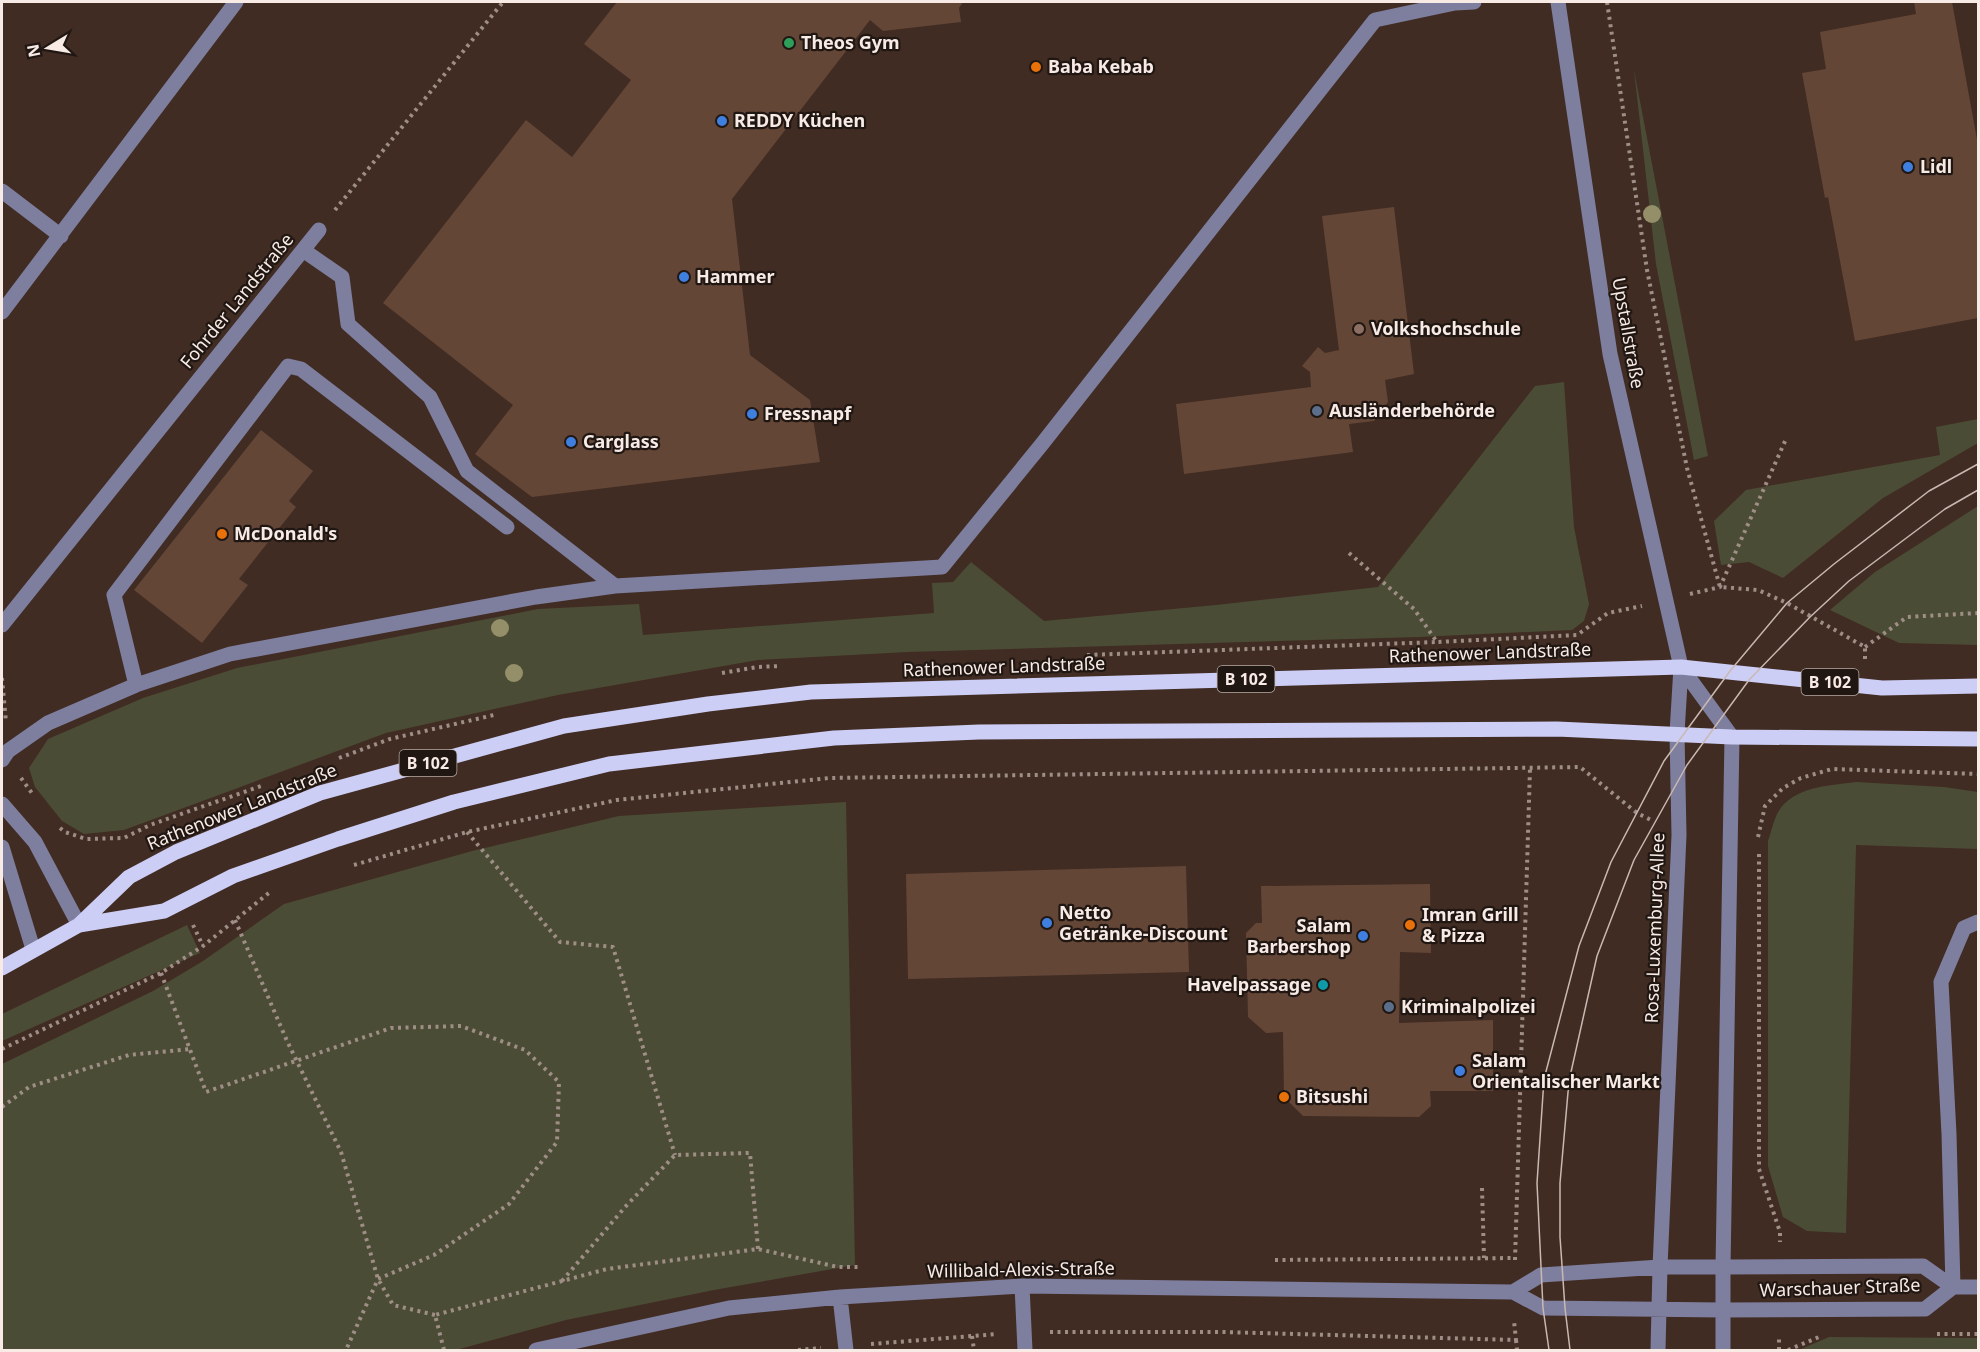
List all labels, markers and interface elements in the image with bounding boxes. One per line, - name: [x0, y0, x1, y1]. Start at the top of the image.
- north arrow: [18, 18, 78, 78]
- place label: Theos Gym: [801, 30, 900, 54]
- marker: Theos Gym: [782, 36, 796, 50]
- text: N: [21, 42, 45, 59]
- place label: Baba Kebab: [1048, 54, 1154, 78]
- marker: Baba Kebab: [1029, 60, 1043, 74]
- place label: REDDY Küchen: [734, 108, 865, 132]
- marker: REDDY Küchen: [715, 114, 729, 128]
- place label: Lidl: [1920, 154, 1952, 178]
- marker: Lidl: [1901, 160, 1915, 174]
- street label: Fohrder Landstraße: [174, 228, 298, 373]
- place label: Hammer: [696, 264, 774, 288]
- marker: Hammer: [677, 270, 691, 284]
- street label: Upstallstraße: [1607, 275, 1651, 390]
- place label: Volkshochschule: [1371, 316, 1521, 340]
- marker: Volkshochschule: [1352, 322, 1366, 336]
- place label: Ausländerbehörde: [1329, 398, 1495, 422]
- place label: Fressnapf: [764, 401, 852, 425]
- marker: Ausländerbehörde: [1310, 404, 1324, 418]
- marker: Fressnapf: [745, 407, 759, 421]
- place label: Carglass: [583, 429, 659, 453]
- marker: Carglass: [564, 435, 578, 449]
- place label: McDonald's: [234, 521, 337, 545]
- marker: McDonald's: [215, 527, 229, 541]
- street label: Rathenower Landstraße: [1388, 636, 1592, 668]
- street label: Rathenower Landstraße: [902, 650, 1106, 682]
- road number: B 102: [1218, 666, 1274, 692]
- road number: B 102: [1802, 669, 1858, 695]
- road number: B 102: [400, 750, 456, 776]
- street label: Rathenower Landstraße: [143, 757, 340, 855]
- street label: Rosa-Luxemburg-Allee: [1639, 832, 1669, 1024]
- place label: Netto Getränke-Discount: [1059, 900, 1228, 945]
- place label: Imran Grill & Pizza: [1422, 902, 1519, 947]
- place label: Salam Barbershop: [1247, 913, 1351, 958]
- marker: Netto Getränke-Discount: [1040, 916, 1054, 930]
- marker: Imran Grill & Pizza: [1403, 918, 1417, 932]
- marker: Salam Barbershop: [1356, 929, 1370, 943]
- place label: Havelpassage: [1187, 972, 1311, 996]
- marker: Havelpassage: [1316, 978, 1330, 992]
- place label: Kriminalpolizei: [1401, 994, 1536, 1018]
- marker: Kriminalpolizei: [1382, 1000, 1396, 1014]
- place label: Salam Orientalischer Markt: [1472, 1048, 1660, 1093]
- marker: Salam Orientalischer Markt: [1453, 1064, 1467, 1078]
- place label: Bitsushi: [1296, 1084, 1368, 1108]
- marker: Bitsushi: [1277, 1090, 1291, 1104]
- street label: Willibald-Alexis-Straße: [927, 1255, 1115, 1283]
- street label: Warschauer Straße: [1759, 1272, 1921, 1302]

